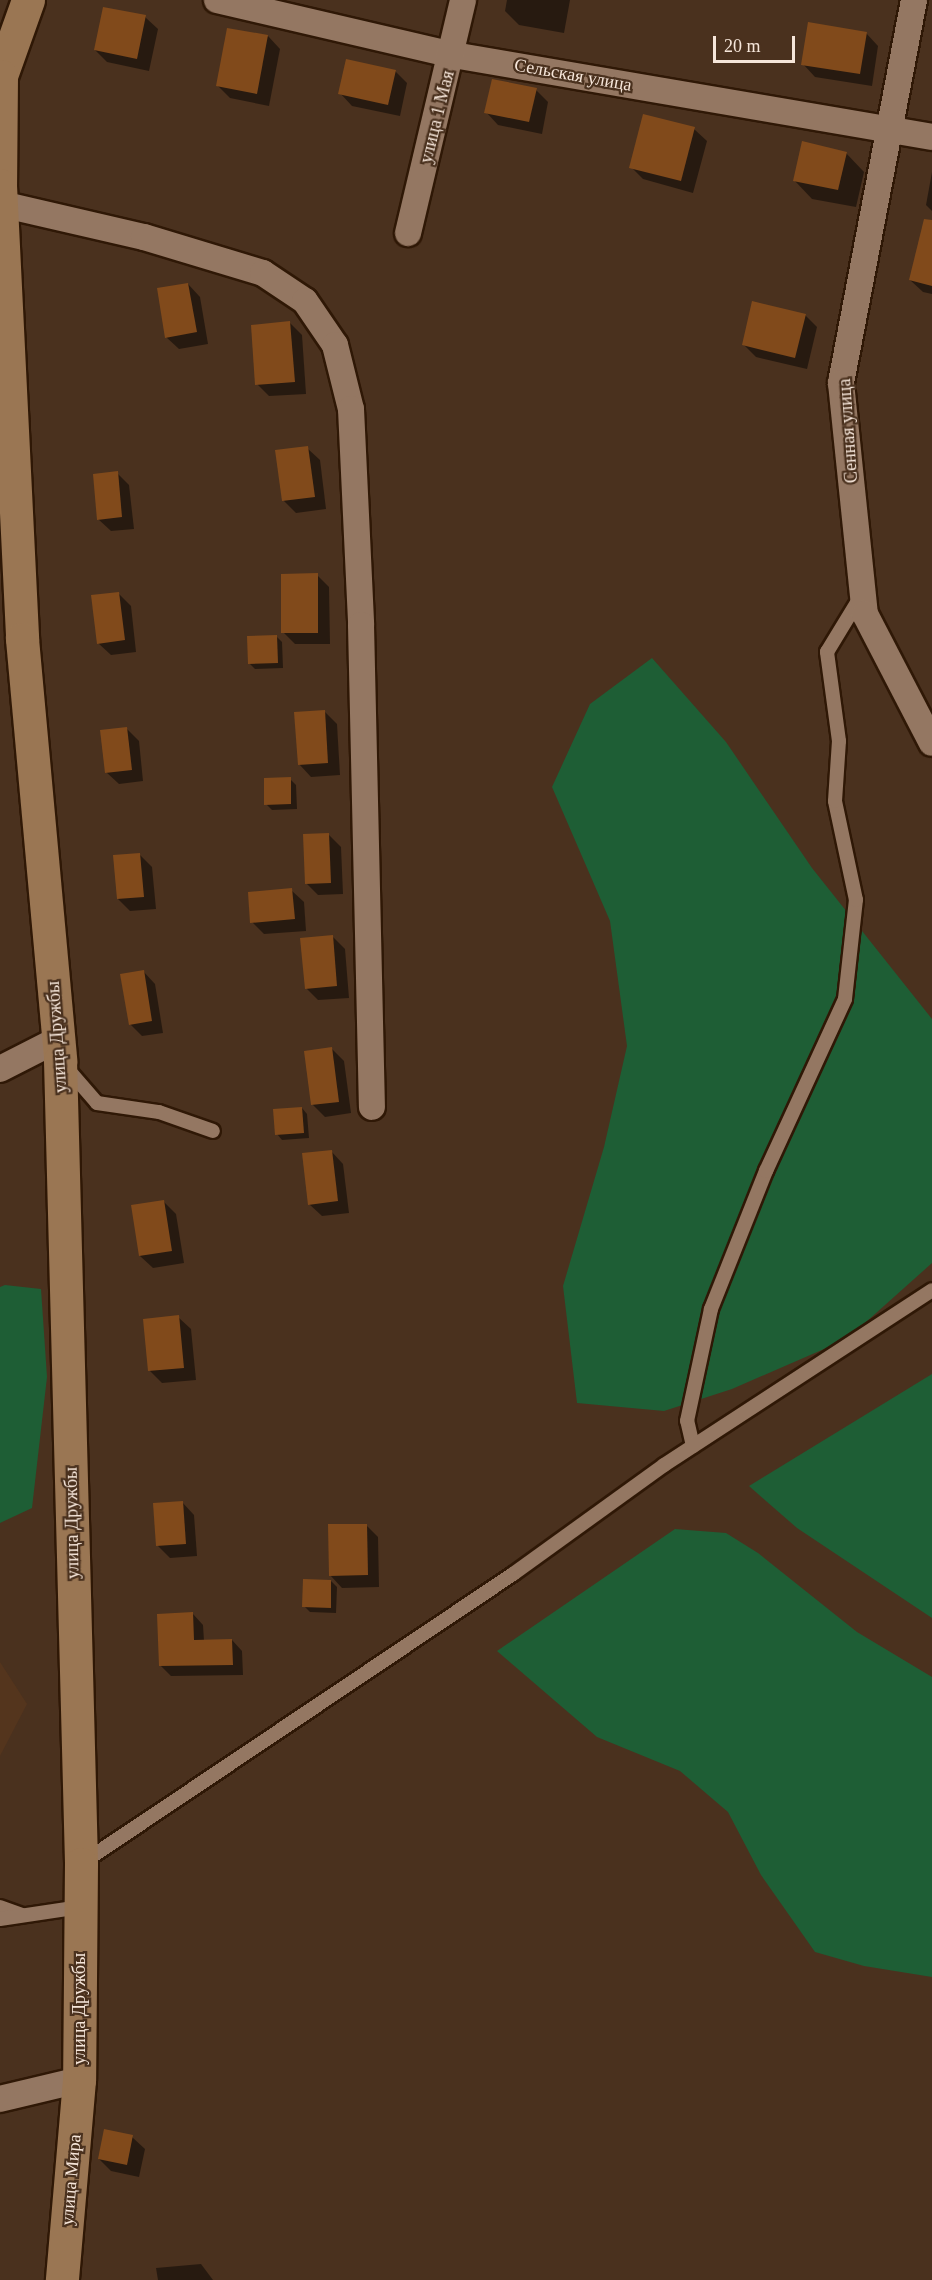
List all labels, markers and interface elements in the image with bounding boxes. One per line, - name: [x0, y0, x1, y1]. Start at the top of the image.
- scale bar: [716, 24, 798, 62]
- text: 20 m: [724, 36, 761, 56]
- street label: Сельская улица: [512, 54, 634, 96]
- street label: улица 1 Мая: [415, 68, 459, 166]
- street label: Сенная улица: [834, 378, 862, 484]
- street label: улица Дружбы: [42, 980, 72, 1094]
- street label: улица Дружбы: [60, 1467, 84, 1579]
- street label: улица Дружбы: [68, 1953, 90, 2065]
- street label: улица Мира: [56, 2133, 86, 2227]

